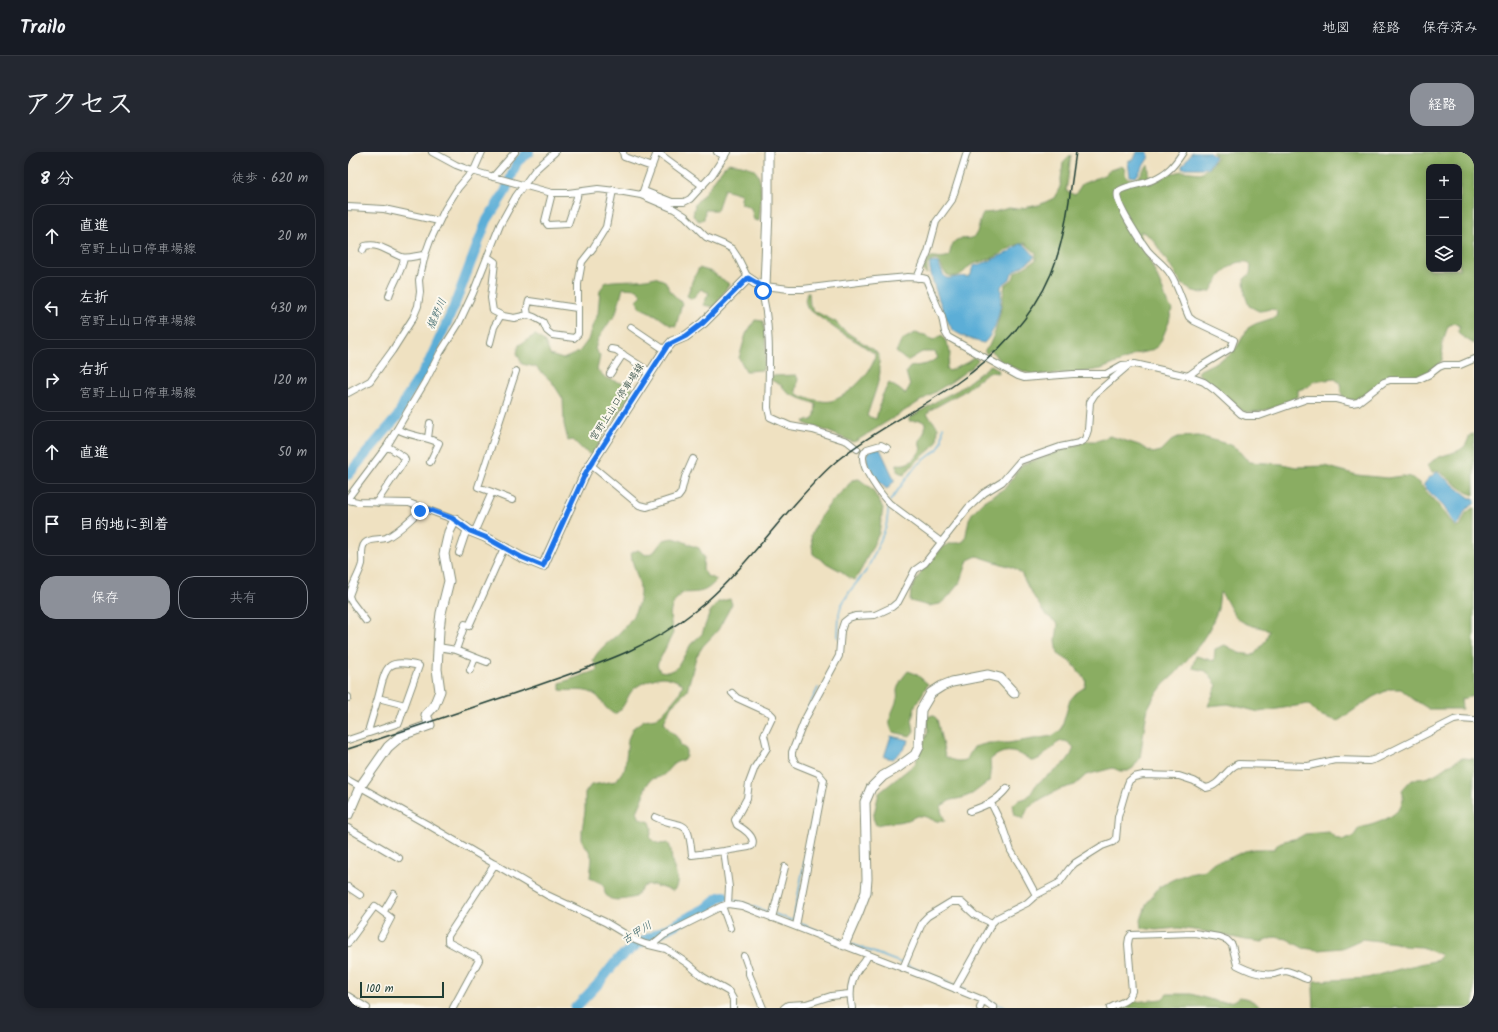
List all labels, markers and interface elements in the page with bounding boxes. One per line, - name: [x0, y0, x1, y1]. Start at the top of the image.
- text: Trailo: [20, 13, 66, 43]
- text: 地図: [1322, 17, 1350, 39]
- text: 経路: [1372, 17, 1400, 39]
- text: 保存済み: [1422, 17, 1478, 39]
- text: アクセス: [24, 83, 134, 128]
- button: 経路: [1410, 83, 1474, 126]
- map controls: [1426, 164, 1462, 272]
- button: +: [1426, 164, 1462, 200]
- text: 8 分: [40, 166, 74, 193]
- text: 徒歩 · 620 m: [232, 168, 308, 189]
- button: −: [1426, 200, 1462, 236]
- text: 直進: [79, 214, 109, 238]
- icon: ahead: [41, 225, 63, 247]
- text: 20 m: [277, 226, 307, 247]
- button: layers: [1426, 236, 1462, 272]
- text: 宮野上山口停車場線: [79, 239, 196, 260]
- route start: [754, 282, 772, 300]
- text: 左折: [79, 286, 109, 310]
- water label: 椹野川: [422, 295, 452, 333]
- icon: left: [41, 297, 63, 319]
- text: 430 m: [270, 298, 307, 319]
- text: 宮野上山口停車場線: [79, 311, 196, 332]
- text: 右折: [79, 358, 109, 382]
- street label: 宮野上山口停車場線: [586, 360, 648, 444]
- icon: right: [41, 369, 63, 391]
- text: 120 m: [273, 370, 307, 391]
- text: 宮野上山口停車場線: [79, 383, 196, 404]
- icon: ahead: [41, 441, 63, 463]
- text: 直進: [79, 441, 109, 465]
- text: 50 m: [278, 442, 307, 463]
- route end: [411, 502, 429, 520]
- icon: arrive: [41, 513, 63, 535]
- text: 目的地に到着: [79, 513, 169, 537]
- button: 保存: [40, 576, 170, 619]
- button: 共有: [178, 576, 308, 619]
- water label: 古甲川: [618, 917, 656, 949]
- scale bar: [360, 980, 444, 999]
- text: 100 m: [366, 980, 394, 998]

